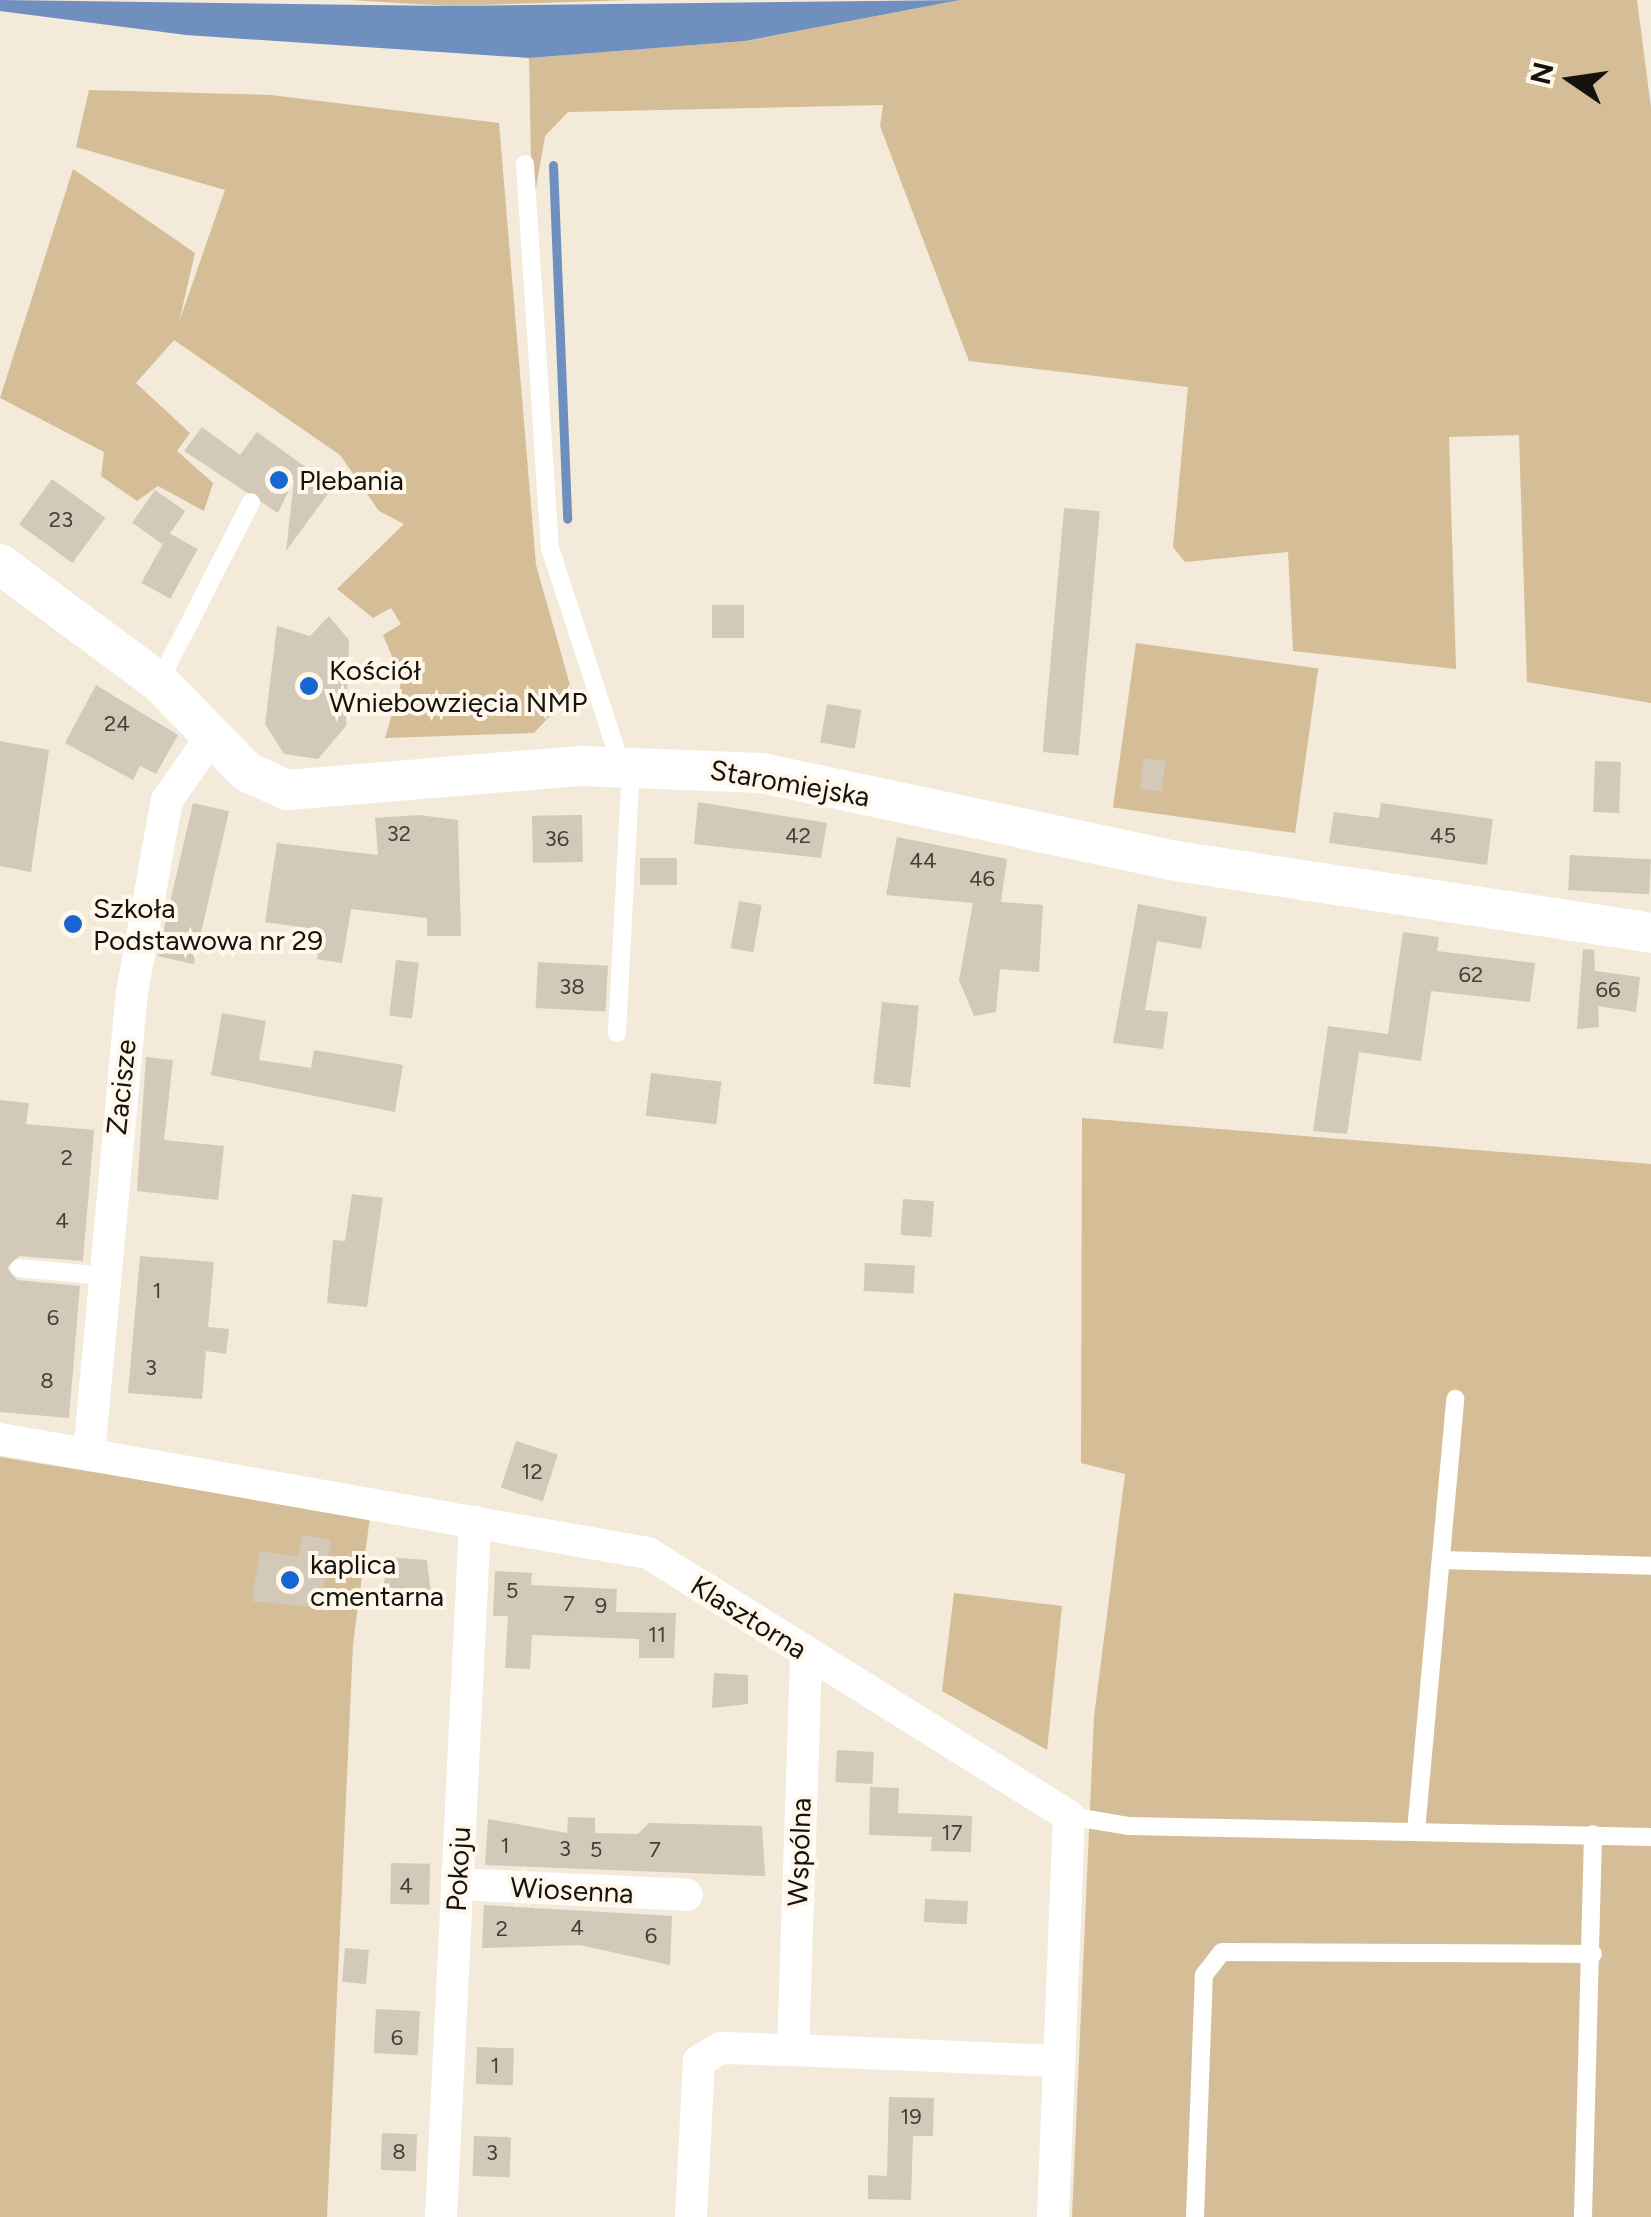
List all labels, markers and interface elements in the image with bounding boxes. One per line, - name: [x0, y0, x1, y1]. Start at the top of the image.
- north arrow: [1521, 30, 1621, 130]
- text: N: [1523, 59, 1561, 88]
- place label: Plebania: [299, 463, 404, 497]
- marker: Plebania: [268, 469, 290, 491]
- house number: 23: [49, 507, 73, 533]
- place label: Kościół Wniebowzięcia NMP: [329, 653, 587, 719]
- marker: Kościół Wniebowzięcia NMP: [298, 675, 320, 697]
- house number: 24: [104, 711, 130, 737]
- street label: Staromiejska: [708, 752, 872, 814]
- house number: 32: [387, 821, 411, 847]
- house number: 42: [785, 823, 811, 849]
- house number: 45: [1430, 823, 1456, 849]
- house number: 36: [545, 826, 569, 852]
- house number: 44: [909, 848, 937, 874]
- house number: 46: [969, 866, 995, 892]
- place label: Szkoła Podstawowa nr 29: [93, 891, 323, 957]
- marker: Szkoła Podstawowa nr 29: [62, 913, 84, 935]
- house number: 62: [1459, 962, 1483, 988]
- house number: 38: [559, 974, 585, 1000]
- house number: 66: [1596, 977, 1620, 1003]
- street label: Zacisze: [99, 1038, 143, 1136]
- house number: 2: [61, 1145, 73, 1171]
- house number: 4: [55, 1208, 69, 1234]
- house number: 1: [152, 1278, 162, 1304]
- house number: 6: [47, 1305, 59, 1331]
- house number: 3: [145, 1355, 157, 1381]
- house number: 8: [40, 1368, 54, 1394]
- house number: 12: [521, 1459, 543, 1485]
- place label: kaplica cmentarna: [310, 1547, 444, 1613]
- street label: Klasztorna: [685, 1568, 813, 1666]
- marker: kaplica cmentarna: [279, 1569, 301, 1591]
- house number: 5: [506, 1578, 518, 1604]
- house number: 7: [563, 1591, 575, 1617]
- house number: 9: [595, 1593, 607, 1619]
- house number: 11: [648, 1622, 666, 1648]
- street label: Wspólna: [780, 1797, 818, 1907]
- house number: 17: [942, 1820, 962, 1846]
- street label: Pokoju: [439, 1826, 477, 1912]
- house number: 1: [500, 1833, 510, 1859]
- house number: 3: [559, 1836, 571, 1862]
- house number: 5: [590, 1837, 602, 1863]
- house number: 7: [649, 1837, 661, 1863]
- street label: Wiosenna: [509, 1870, 635, 1910]
- house number: 4: [399, 1873, 413, 1899]
- house number: 4: [570, 1915, 584, 1941]
- house number: 2: [496, 1916, 508, 1942]
- house number: 6: [645, 1923, 657, 1949]
- house number: 6: [391, 2025, 403, 2051]
- house number: 1: [490, 2053, 500, 2079]
- house number: 19: [900, 2104, 922, 2130]
- house number: 8: [392, 2139, 406, 2165]
- house number: 3: [486, 2140, 498, 2166]

